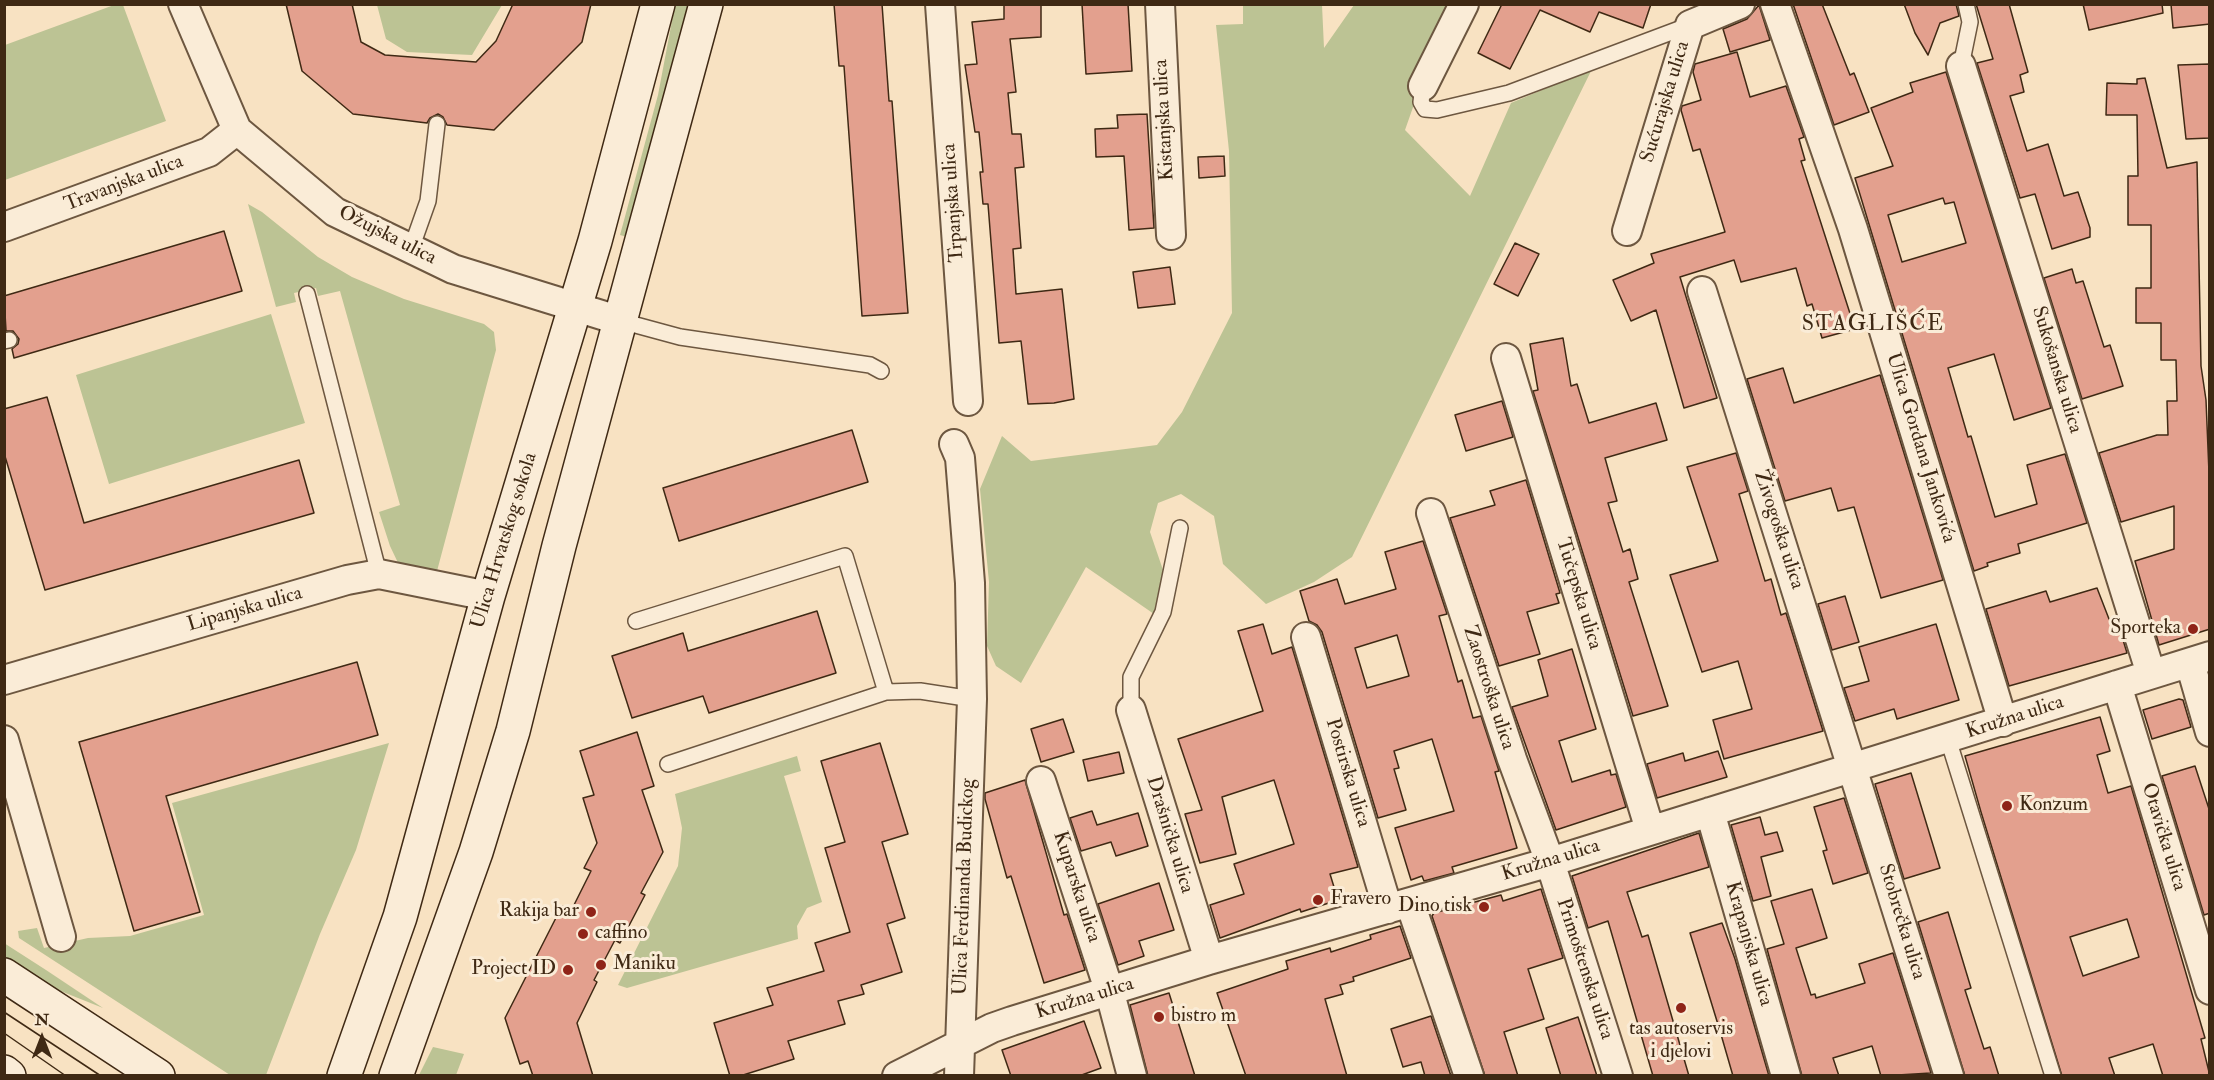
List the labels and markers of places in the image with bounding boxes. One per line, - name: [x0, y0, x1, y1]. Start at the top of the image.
- place label: Sporteka: [2110, 617, 2181, 641]
- marker: Sporteka: [2186, 622, 2200, 636]
- place label: Konzum: [2019, 794, 2088, 818]
- marker: Konzum: [2000, 799, 2014, 813]
- place label: Fravero: [1330, 888, 1391, 912]
- marker: Fravero: [1311, 893, 1325, 907]
- place label: Dino tisk: [1398, 895, 1472, 919]
- place label: Rakija bar: [499, 900, 579, 924]
- marker: Dino tisk: [1477, 900, 1491, 914]
- marker: Rakija bar: [584, 905, 598, 919]
- place label: caffino: [595, 922, 647, 946]
- marker: caffino: [576, 927, 590, 941]
- place label: Maniku: [613, 953, 676, 977]
- place label: Project ID: [471, 958, 556, 982]
- marker: Maniku: [594, 958, 608, 972]
- marker: Project ID: [561, 963, 575, 977]
- marker: tas autoservis i djelovi: [1674, 1001, 1688, 1015]
- place label: bistro m: [1171, 1005, 1236, 1029]
- marker: bistro m: [1152, 1010, 1166, 1024]
- place label: tas autoservis i djelovi: [1629, 1018, 1733, 1065]

